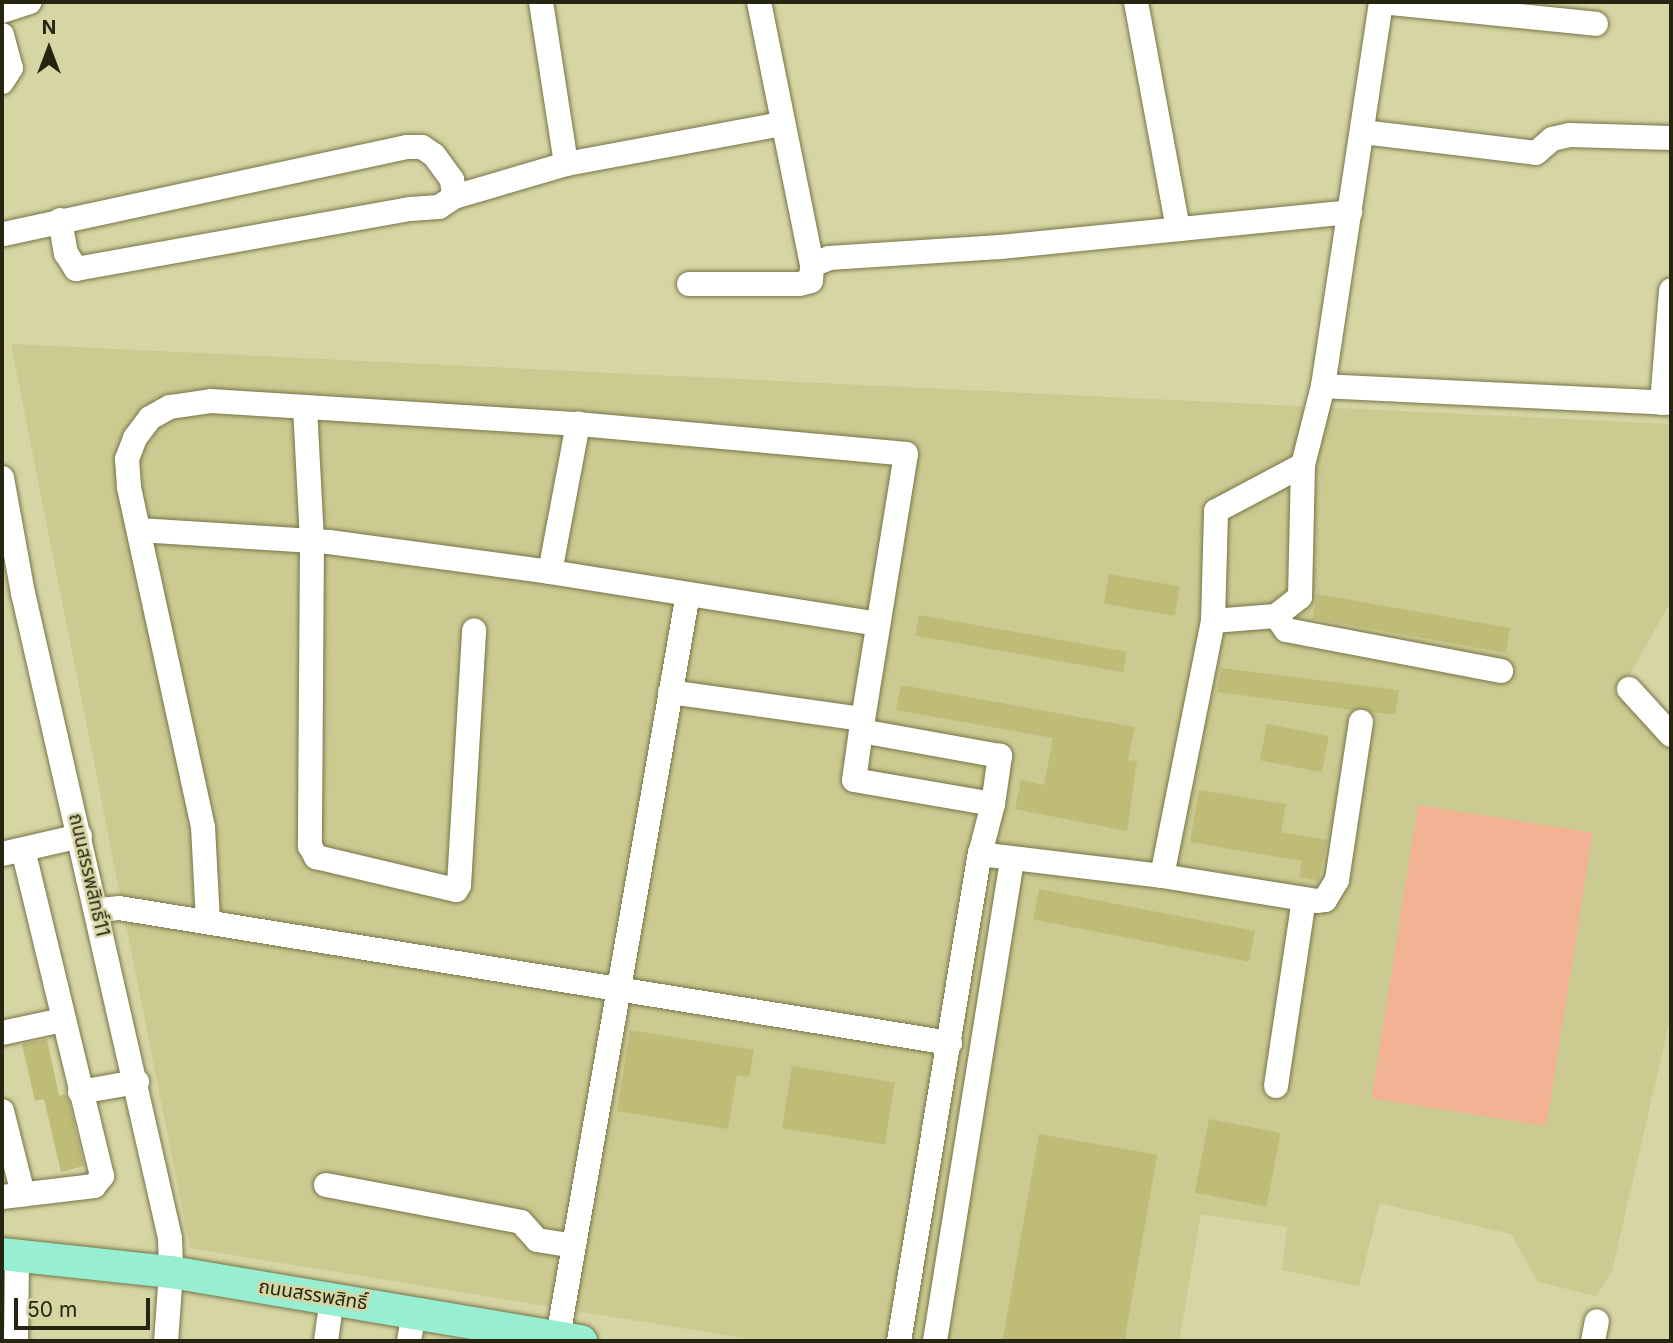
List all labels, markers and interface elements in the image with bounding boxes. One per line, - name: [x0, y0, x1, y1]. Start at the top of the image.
- north arrow: [14, 14, 84, 84]
- text: N: [42, 16, 56, 39]
- street label: ถนนสรรพสิทธิ์11: [64, 811, 114, 939]
- street label: ถนนสรรพสิทธิ์: [257, 1275, 369, 1315]
- scale bar: [18, 1284, 154, 1328]
- text: 50 m: [27, 1297, 77, 1322]

